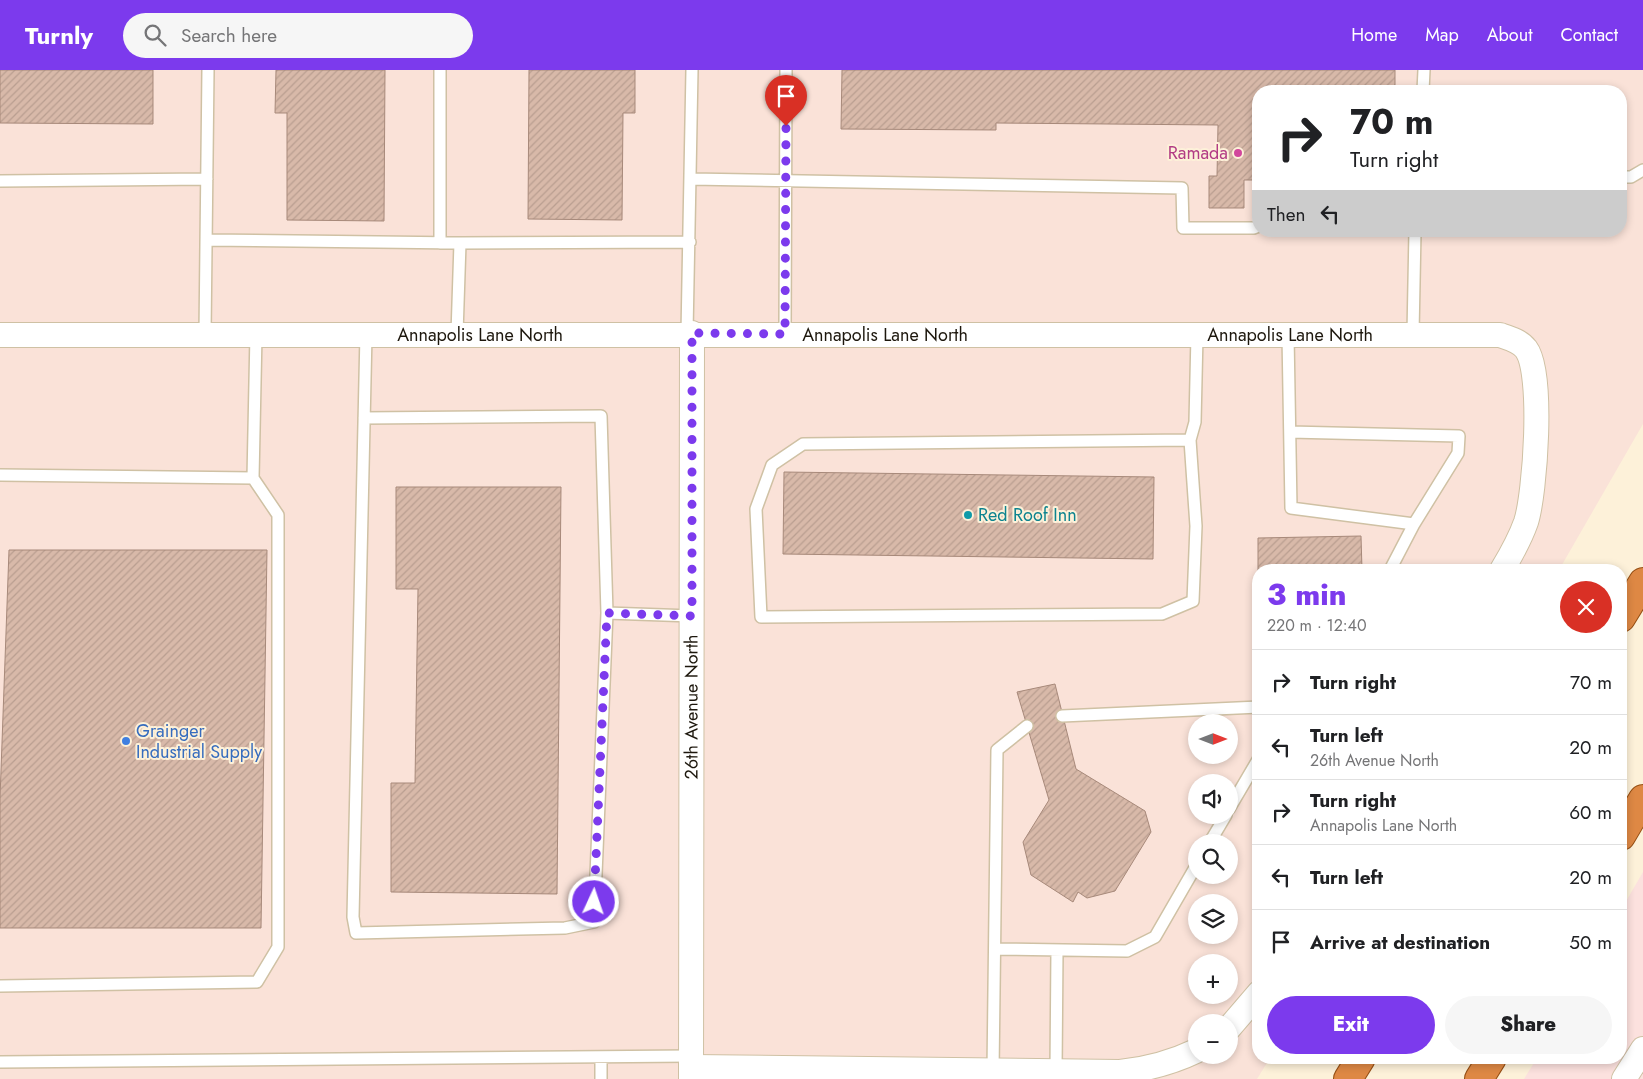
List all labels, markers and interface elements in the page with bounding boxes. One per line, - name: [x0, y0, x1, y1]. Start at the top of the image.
- search box: [123, 13, 473, 58]
- text: Turnly: [25, 18, 93, 53]
- icon: search: [141, 21, 169, 49]
- text: Search here: [181, 22, 277, 49]
- text: Home: [1351, 22, 1397, 48]
- text: Map: [1425, 22, 1459, 48]
- text: About: [1487, 22, 1532, 48]
- text: Contact: [1560, 22, 1618, 48]
- pin: [765, 75, 807, 126]
- icon: arrive: [772, 82, 800, 110]
- text: 70 m: [1350, 97, 1433, 147]
- icon: right: [1267, 105, 1332, 170]
- place label: Ramada: [1168, 140, 1228, 166]
- text: Turn right: [1350, 143, 1438, 175]
- marker: Ramada: [1232, 147, 1244, 159]
- icon: left: [1316, 200, 1344, 228]
- text: Then: [1267, 201, 1306, 228]
- street label: Annapolis Lane North: [397, 322, 563, 348]
- street label: Annapolis Lane North: [802, 322, 968, 348]
- street label: Annapolis Lane North: [1207, 322, 1373, 348]
- place label: Red Roof Inn: [978, 502, 1077, 528]
- marker: Red Roof Inn: [962, 509, 974, 521]
- text: 3 min: [1267, 573, 1346, 616]
- button: close: [1560, 581, 1612, 633]
- text: 220 m · 12:40: [1267, 614, 1367, 637]
- street label: 26th Avenue North: [678, 634, 705, 780]
- icon: right: [1267, 668, 1295, 696]
- text: Turn right: [1310, 669, 1396, 696]
- text: 70 m: [1570, 669, 1612, 696]
- north arrow: [1188, 714, 1238, 764]
- map controls: [1188, 714, 1238, 1064]
- place label: Grainger Industrial Supply: [136, 718, 262, 765]
- text: Turn left: [1310, 722, 1383, 749]
- icon: left: [1267, 733, 1295, 761]
- text: 20 m: [1569, 734, 1612, 761]
- marker: Grainger Industrial Supply: [120, 735, 132, 747]
- text: 26th Avenue North: [1310, 749, 1439, 772]
- button: sound: [1188, 774, 1238, 824]
- text: Turn right: [1310, 787, 1396, 814]
- icon: right: [1267, 798, 1295, 826]
- text: 60 m: [1569, 799, 1612, 826]
- text: Annapolis Lane North: [1310, 814, 1457, 837]
- button: search: [1188, 834, 1238, 884]
- icon: left: [1267, 863, 1295, 891]
- text: Turn left: [1310, 864, 1383, 891]
- text: 20 m: [1569, 864, 1612, 891]
- position arrow: [567, 875, 619, 927]
- button: layers: [1188, 894, 1238, 944]
- icon: arrive: [1267, 928, 1295, 956]
- text: Arrive at destination: [1310, 929, 1490, 956]
- text: 50 m: [1569, 929, 1612, 956]
- button: +: [1188, 954, 1238, 1004]
- button: Exit: [1267, 996, 1435, 1054]
- button: Share: [1445, 996, 1612, 1054]
- button: −: [1188, 1014, 1238, 1064]

